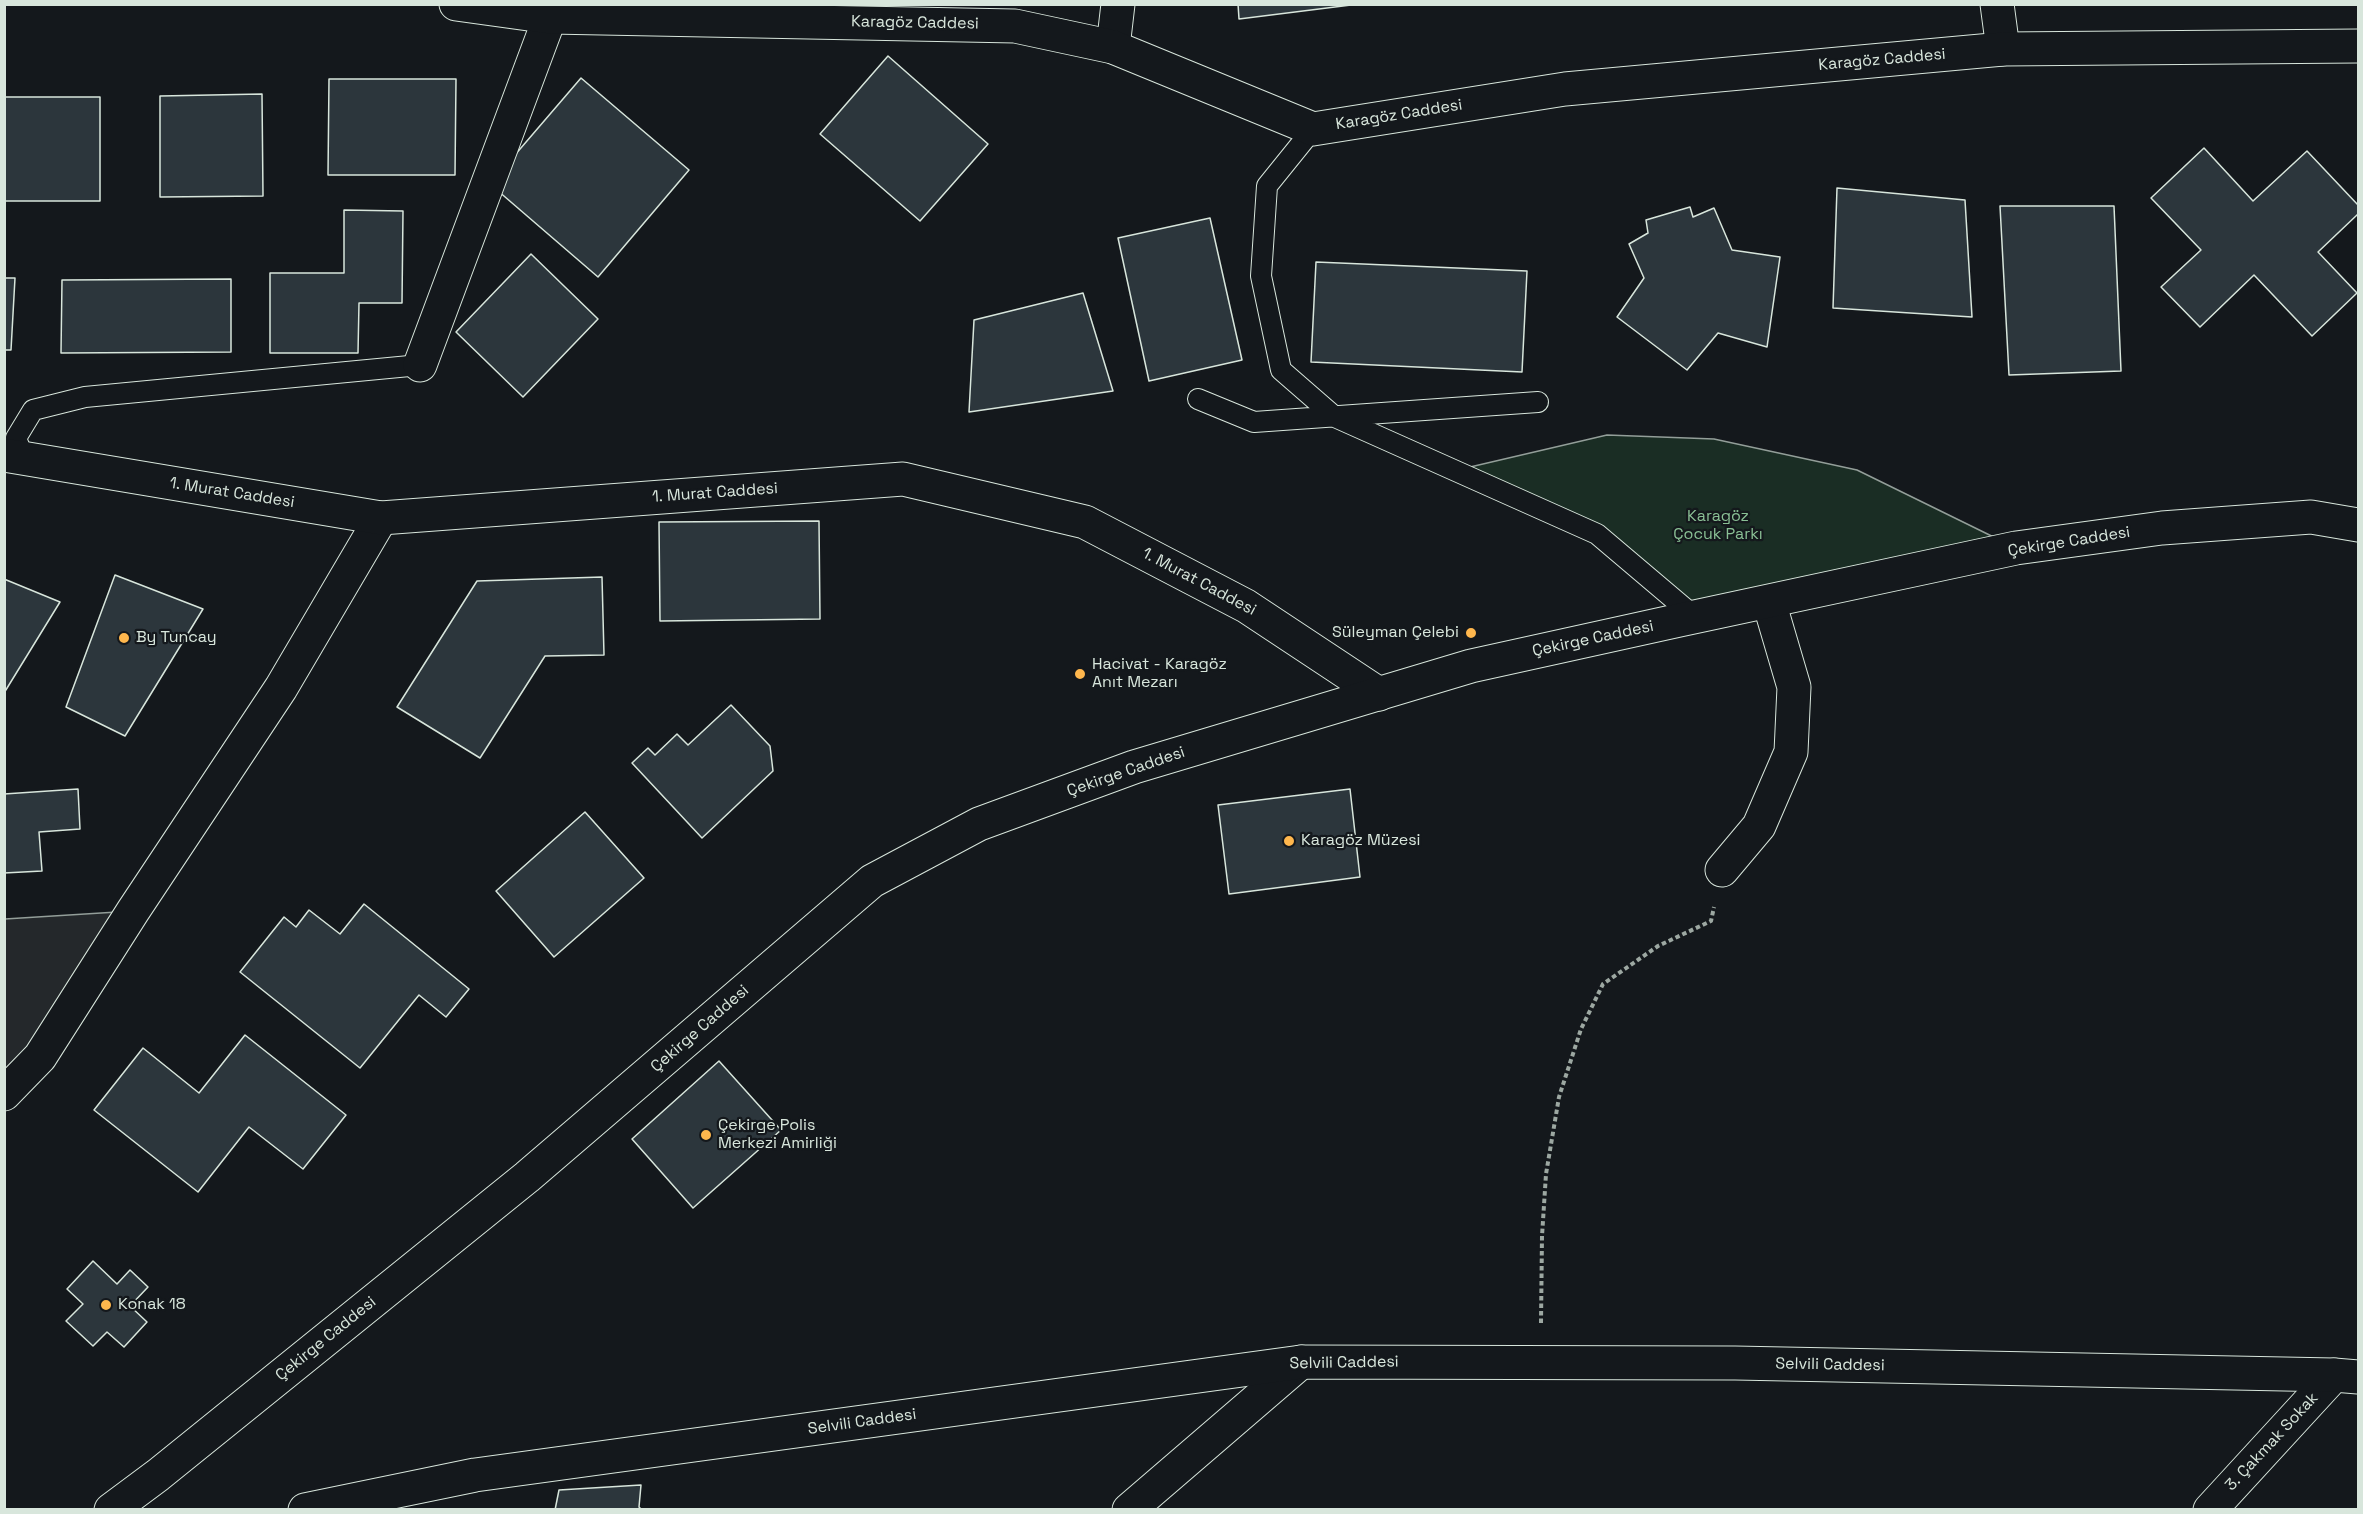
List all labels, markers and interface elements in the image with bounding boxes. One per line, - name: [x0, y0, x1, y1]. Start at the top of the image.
- street label: Karagöz Caddesi: [851, 12, 979, 34]
- street label: Karagöz Caddesi: [1818, 45, 1946, 75]
- street label: Karagöz Caddesi: [1334, 96, 1464, 134]
- street label: 1. Murat Caddesi: [168, 474, 296, 512]
- street label: 1. Murat Caddesi: [651, 479, 779, 507]
- park label: Karagöz Çocuk Parkı: [1673, 507, 1763, 545]
- street label: Çekirge Caddesi: [2006, 523, 2132, 561]
- street label: 1. Murat Caddesi: [1139, 544, 1259, 620]
- street label: Çekirge Caddesi: [1531, 617, 1655, 661]
- place label: Süleyman Çelebi: [1332, 623, 1459, 643]
- marker: Süleyman Çelebi: [1464, 626, 1478, 640]
- place label: By Tuncay: [136, 628, 217, 648]
- marker: By Tuncay: [117, 631, 131, 645]
- place label: Hacivat - Karagöz Anıt Mezarı: [1092, 655, 1227, 693]
- marker: Hacivat - Karagöz Anıt Mezarı: [1073, 667, 1087, 681]
- street label: Çekirge Caddesi: [1064, 743, 1188, 801]
- place label: Karagöz Müzesi: [1301, 831, 1421, 851]
- marker: Karagöz Müzesi: [1282, 834, 1296, 848]
- street label: Çekirge Caddesi: [647, 981, 753, 1077]
- place label: Çekirge Polis Merkezi Amirliği: [718, 1116, 837, 1154]
- marker: Çekirge Polis Merkezi Amirliği: [699, 1128, 713, 1142]
- street label: Çekirge Caddesi: [272, 1293, 380, 1385]
- place label: Konak 18: [118, 1295, 186, 1315]
- marker: Konak 18: [99, 1298, 113, 1312]
- street label: Selvili Caddesi: [1289, 1352, 1399, 1374]
- street label: Selvili Caddesi: [1775, 1354, 1885, 1376]
- street label: 3. Çakmak Sokak: [2221, 1389, 2323, 1495]
- street label: Selvili Caddesi: [807, 1405, 917, 1439]

